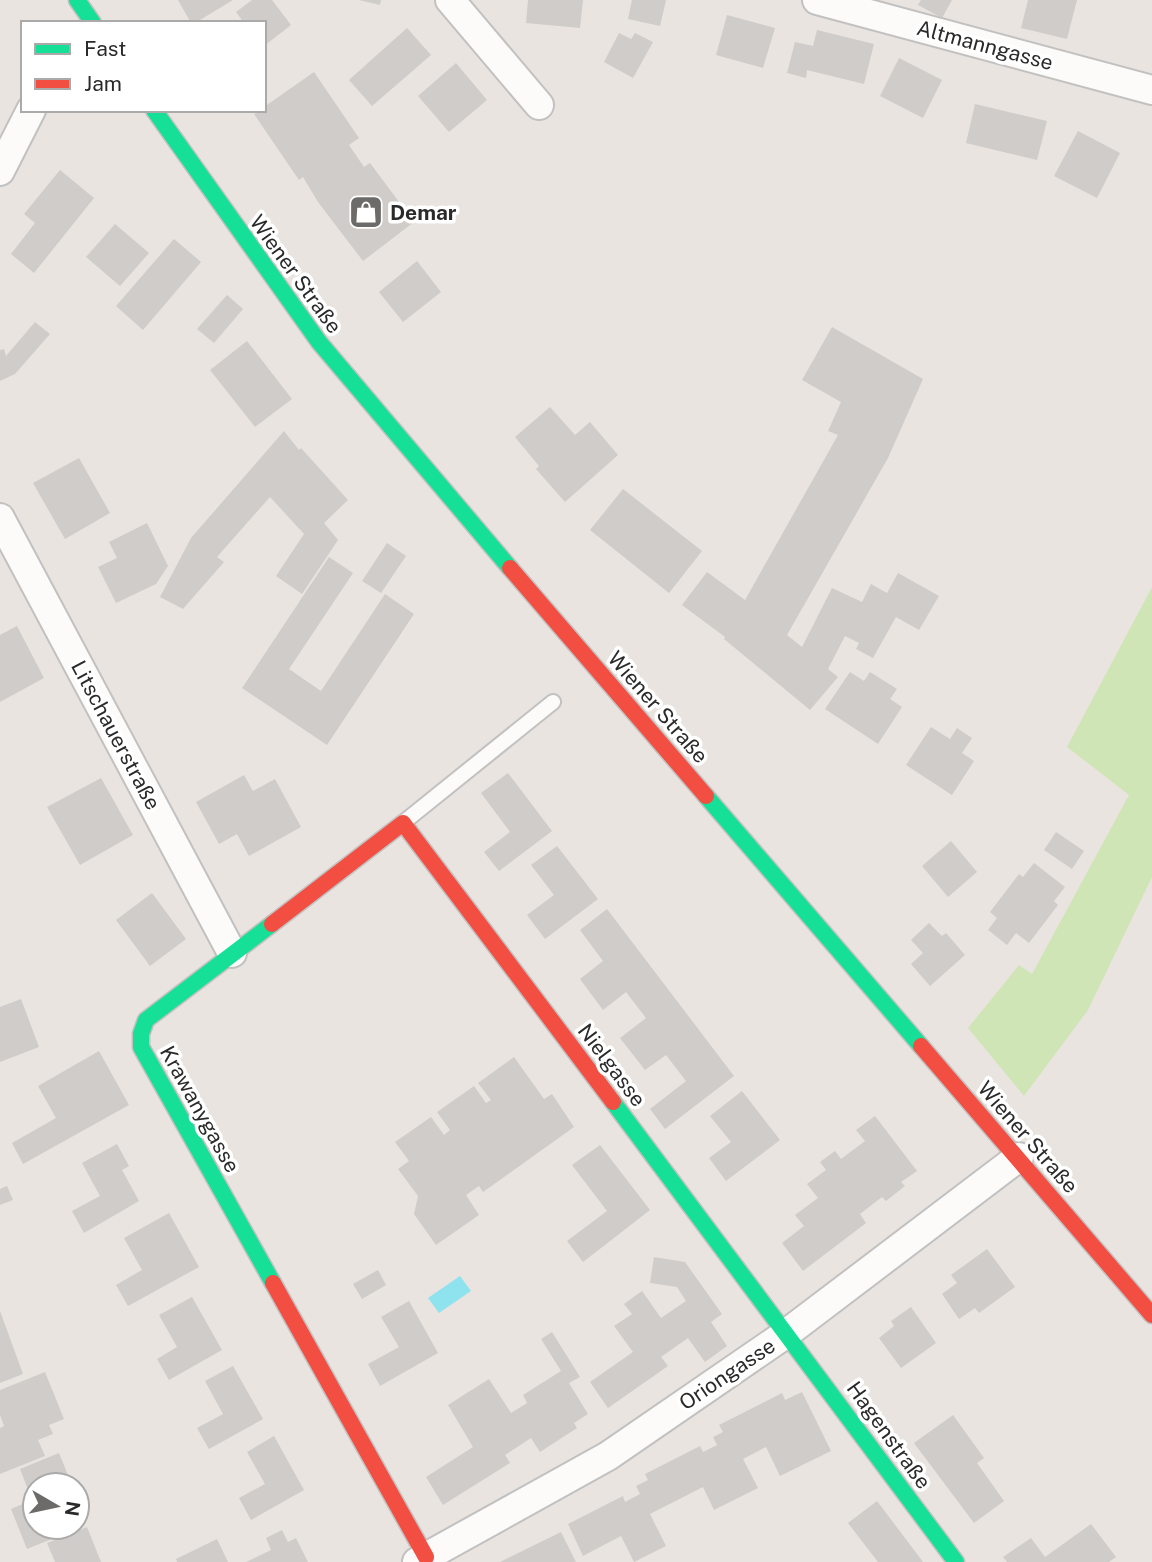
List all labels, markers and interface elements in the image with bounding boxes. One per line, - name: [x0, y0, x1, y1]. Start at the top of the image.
- street label: Altmanngasse: [914, 15, 1056, 75]
- legend: [21, 21, 266, 112]
- text: Fast: [84, 36, 126, 61]
- text: Jam: [84, 71, 122, 96]
- shop icon: Demar: [347, 193, 385, 231]
- place label: Demar: [390, 200, 457, 225]
- street label: Wiener Straße: [245, 210, 347, 338]
- street label: Wiener Straße: [603, 646, 713, 768]
- street label: Litschauerstraße: [66, 656, 166, 814]
- street label: Nielgasse: [573, 1019, 651, 1111]
- street label: Krawanygasse: [155, 1041, 245, 1177]
- street label: Wiener Straße: [973, 1076, 1083, 1198]
- street label: Oriongasse: [674, 1333, 780, 1415]
- street label: Hagenstraße: [842, 1376, 936, 1494]
- north arrow: [21, 1471, 91, 1541]
- text: N: [61, 1500, 85, 1518]

